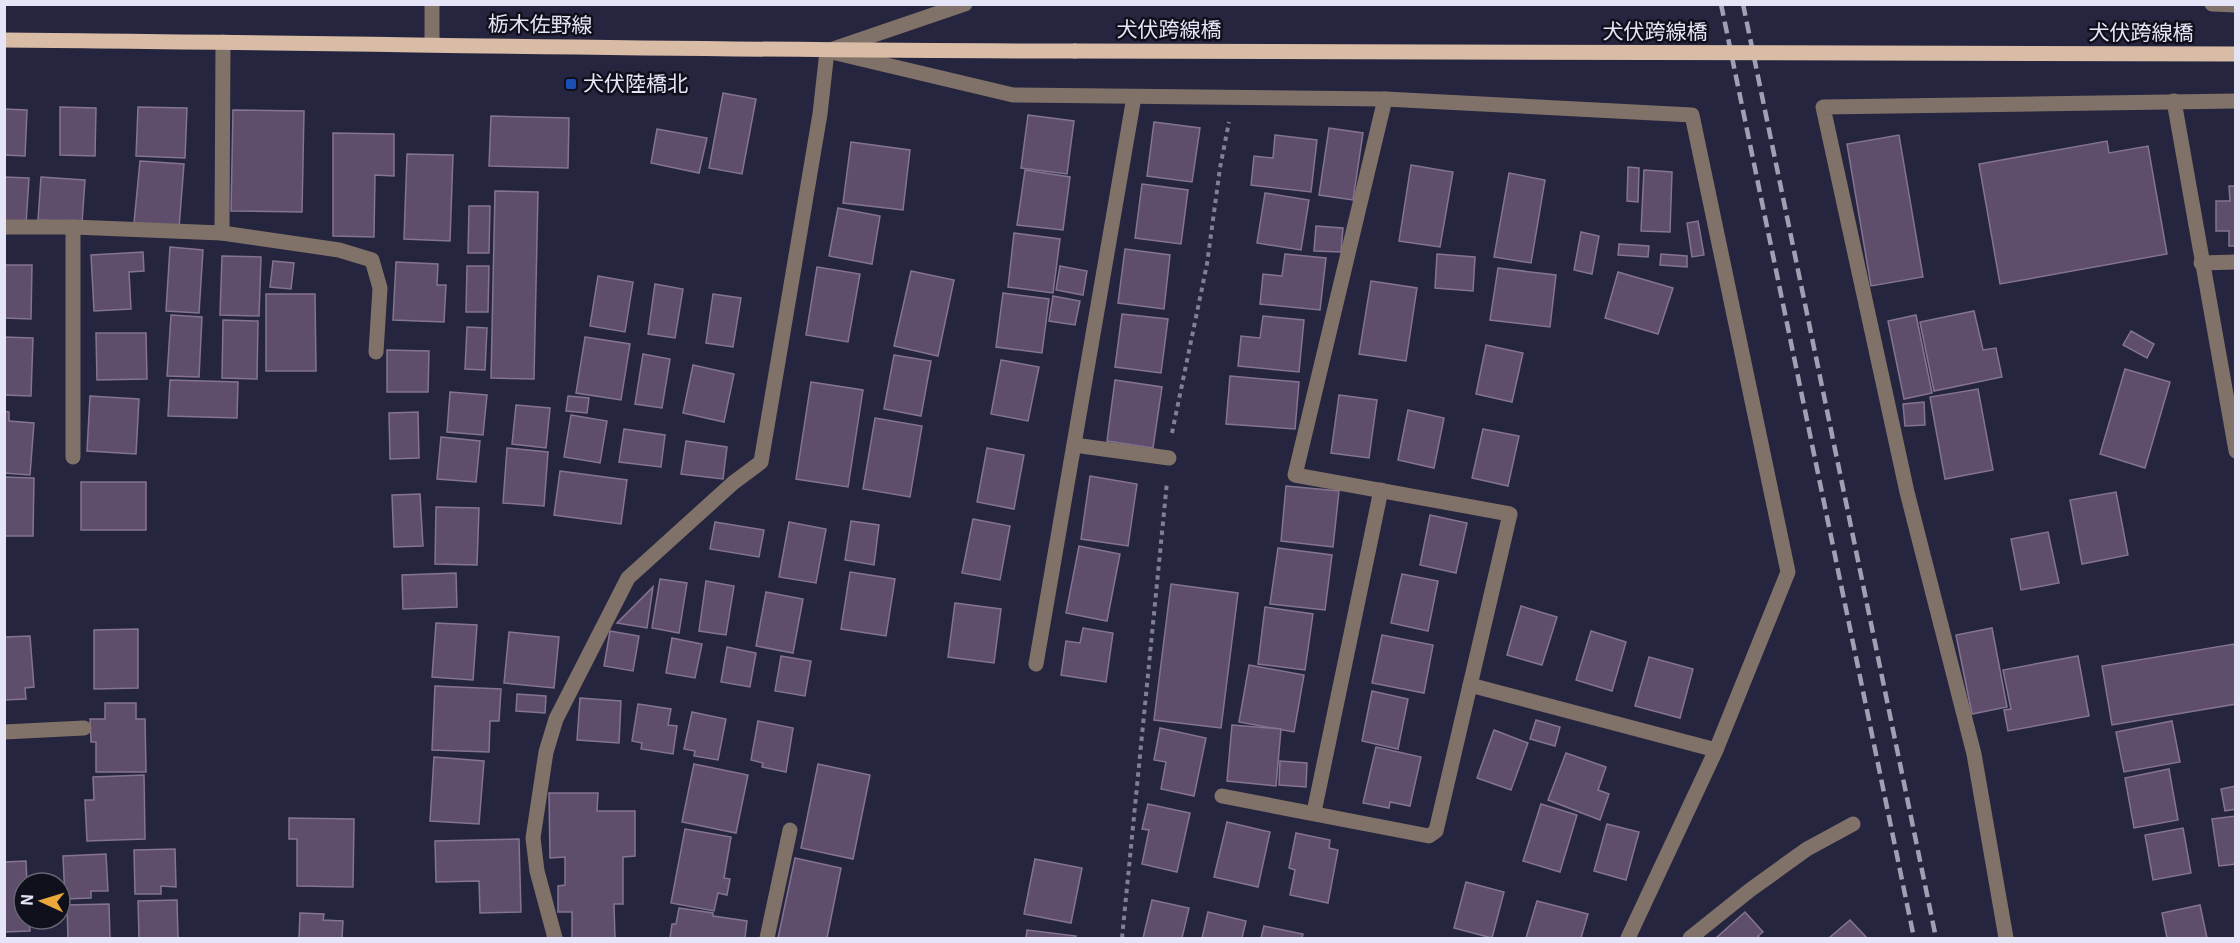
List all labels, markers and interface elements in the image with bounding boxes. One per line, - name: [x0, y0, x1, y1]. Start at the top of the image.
- street label: 栃木佐野線: [487, 7, 593, 39]
- street label: 犬伏跨線橋: [1117, 13, 1222, 43]
- street label: 犬伏跨線橋: [1603, 15, 1708, 45]
- street label: 犬伏跨線橋: [2089, 16, 2194, 46]
- place label: 犬伏陸橋北: [583, 67, 688, 97]
- marker: 犬伏陸橋北: [564, 77, 578, 91]
- north arrow: [12, 871, 72, 931]
- text: N: [14, 893, 38, 907]

